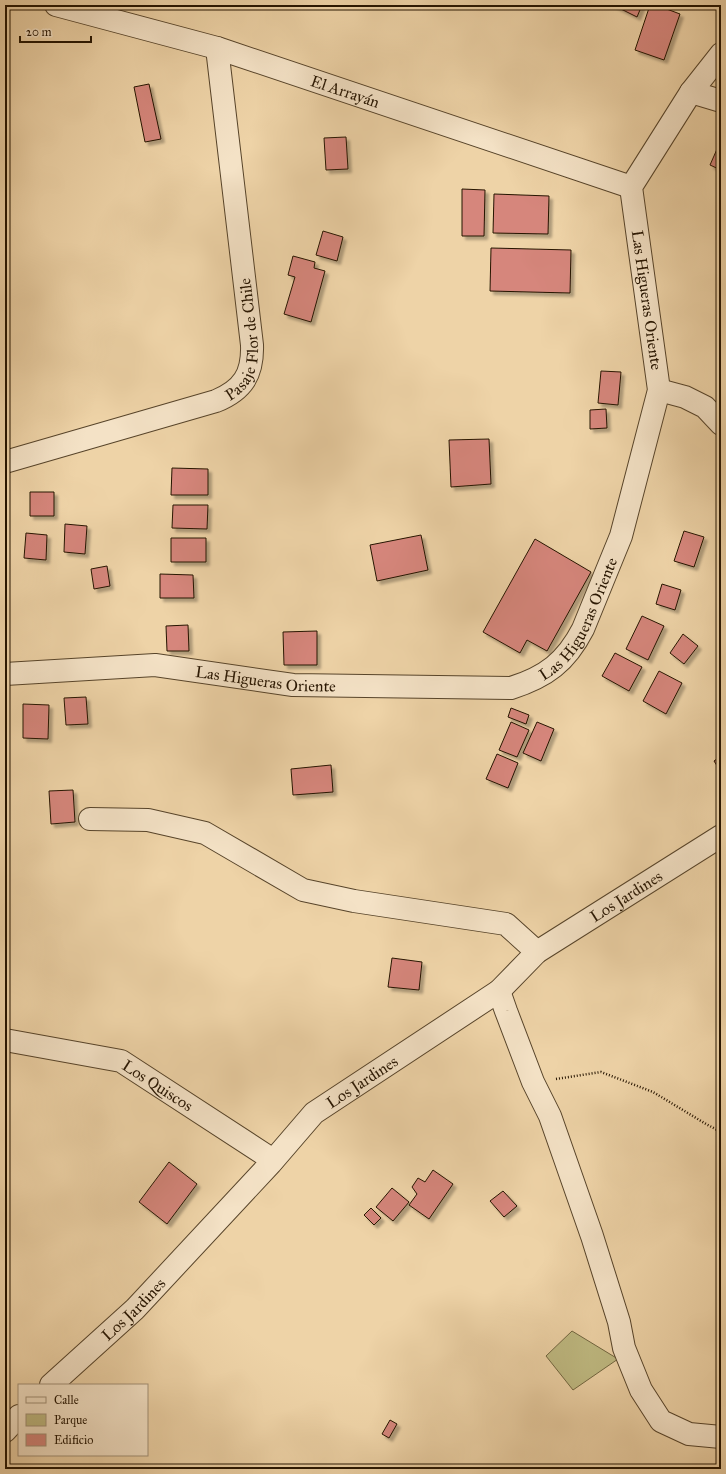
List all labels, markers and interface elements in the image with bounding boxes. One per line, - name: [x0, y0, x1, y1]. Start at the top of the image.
- scale bar: [20, 18, 91, 44]
- text: 20 m: [26, 25, 52, 39]
- street label: El Arrayán: [308, 71, 383, 112]
- street label: Las Higueras Oriente: [627, 229, 666, 372]
- street label: Pasaje Flor de Chile: [221, 277, 262, 404]
- street label: Las Higueras Oriente: [535, 554, 621, 684]
- street label: Las Higueras Oriente: [194, 661, 336, 695]
- street label: Los Jardines: [586, 866, 666, 926]
- street label: Los Jardines: [322, 1051, 401, 1112]
- street label: Los Quiscos: [119, 1055, 197, 1115]
- street label: Los Jardines: [97, 1273, 169, 1344]
- legend: [18, 1384, 148, 1456]
- text: Calle: [54, 1393, 79, 1407]
- text: Parque: [54, 1413, 87, 1428]
- text: Edificio: [54, 1433, 93, 1447]

